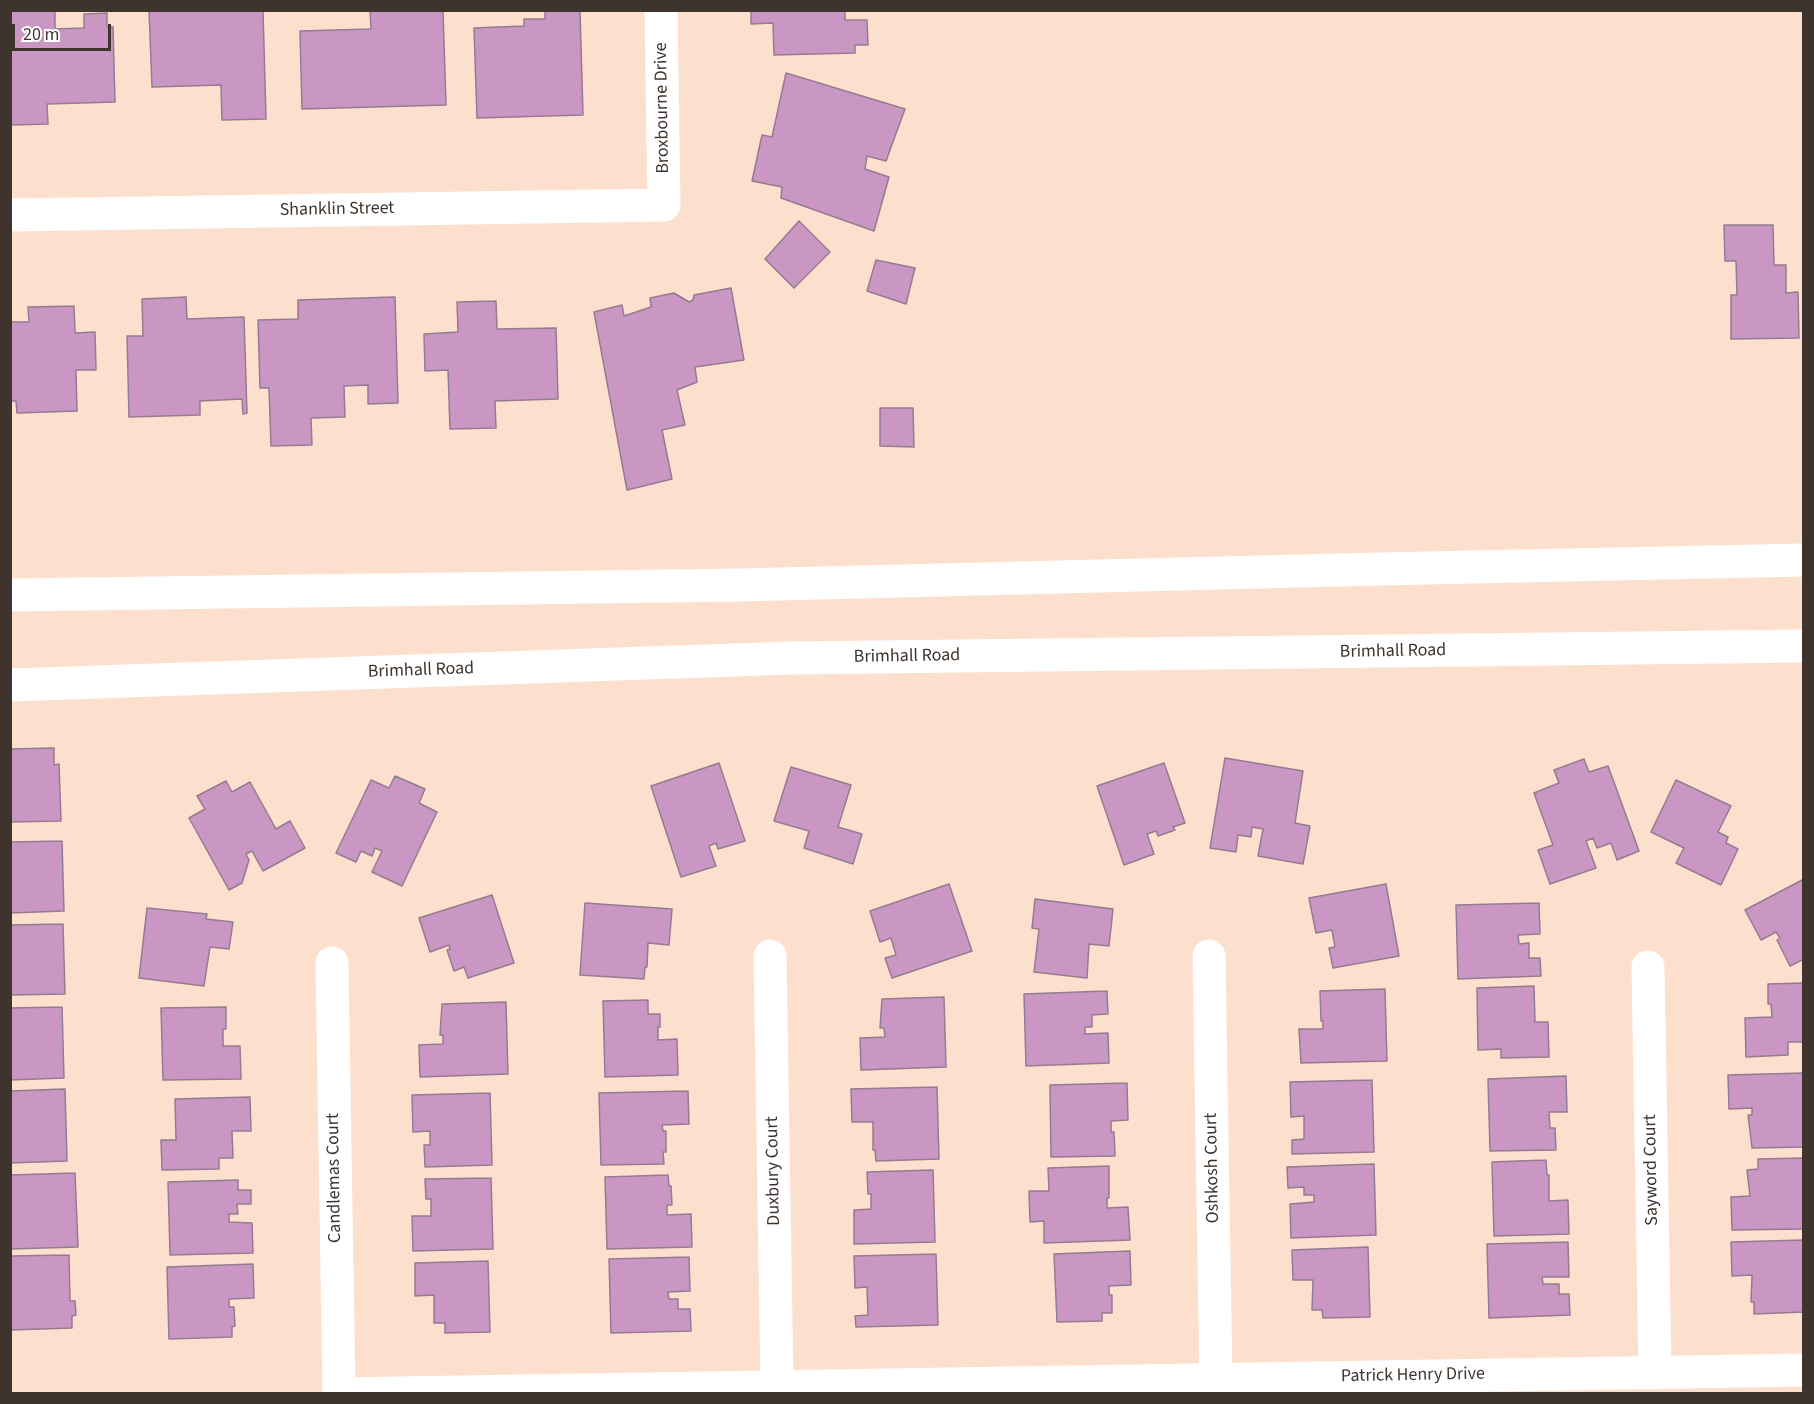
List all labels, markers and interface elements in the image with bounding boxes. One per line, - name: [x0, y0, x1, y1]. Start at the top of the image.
- scale bar: [15, 12, 114, 50]
- text: 20 m: [23, 22, 59, 47]
- street label: Broxbourne Drive: [651, 42, 675, 174]
- street label: Shanklin Street: [279, 198, 395, 222]
- street label: Brimhall Road: [1340, 640, 1446, 664]
- street label: Brimhall Road: [854, 645, 960, 669]
- street label: Brimhall Road: [367, 658, 475, 684]
- street label: Oshkosh Court: [1201, 1112, 1225, 1224]
- street label: Candlemas Court: [323, 1113, 347, 1243]
- street label: Sayword Court: [1640, 1114, 1664, 1226]
- street label: Duxbury Court: [762, 1116, 786, 1226]
- street label: Patrick Henry Drive: [1341, 1364, 1485, 1388]

